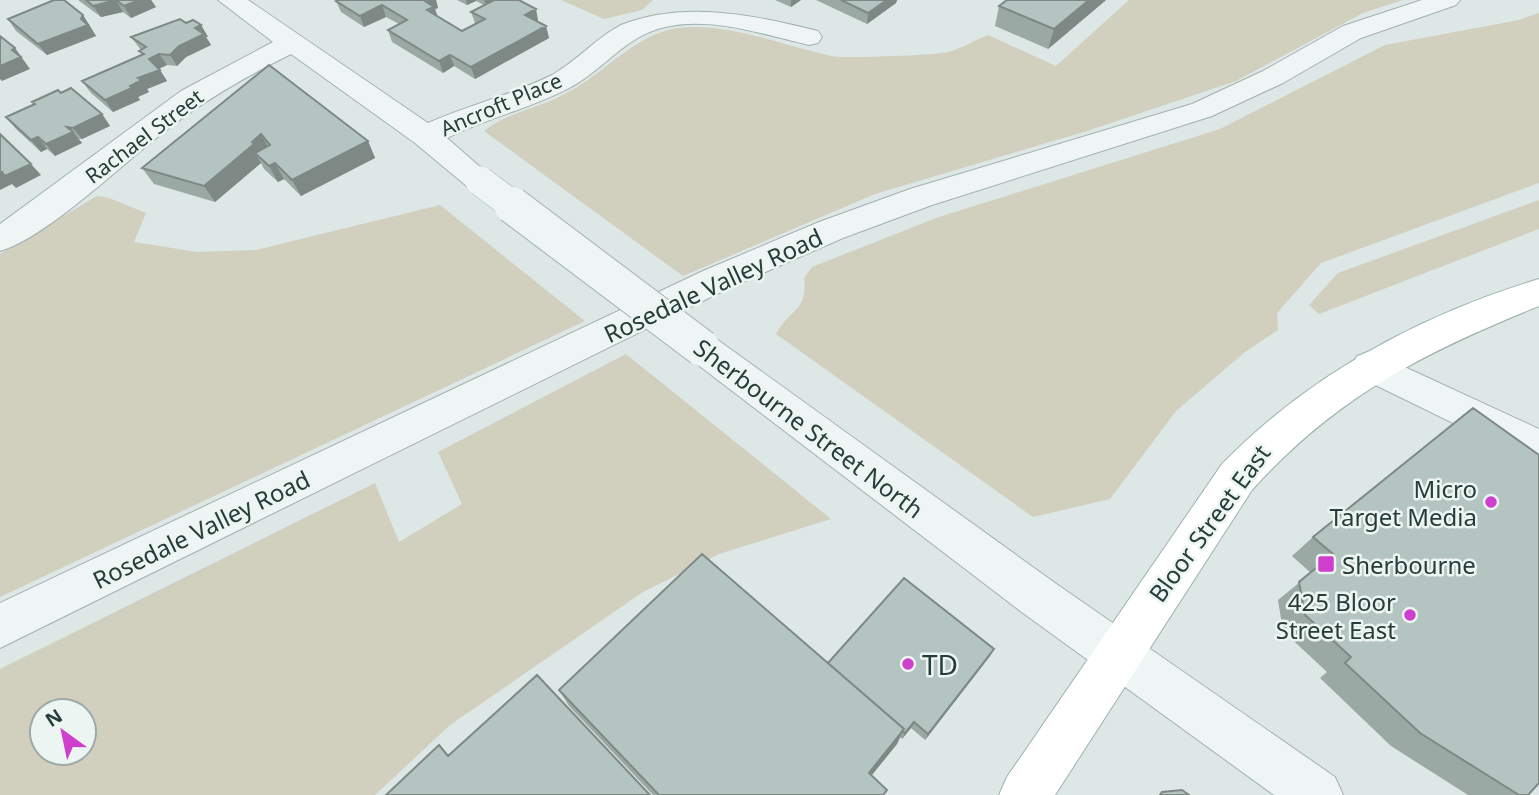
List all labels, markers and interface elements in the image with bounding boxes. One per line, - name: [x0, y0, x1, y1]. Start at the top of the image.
- street label: Ancroft Place: [436, 66, 566, 142]
- street label: Rachael Street: [79, 82, 209, 190]
- street label: Rosedale Valley Road: [598, 220, 828, 350]
- street label: Sherbourne Street North: [687, 331, 931, 525]
- street label: Bloor Street East: [1141, 437, 1278, 608]
- street label: Rosedale Valley Road: [87, 462, 315, 596]
- place label: Micro Target Media: [1330, 472, 1477, 533]
- marker: Micro Target Media: [1483, 494, 1499, 510]
- place label: Sherbourne: [1342, 548, 1476, 581]
- marker: Sherbourne: [1316, 554, 1336, 574]
- place label: 425 Bloor Street East: [1276, 585, 1396, 646]
- marker: 425 Bloor Street East: [1402, 607, 1418, 623]
- place label: TD: [922, 645, 958, 683]
- marker: TD: [900, 656, 916, 672]
- north arrow: [28, 697, 98, 767]
- text: N: [40, 703, 67, 733]

